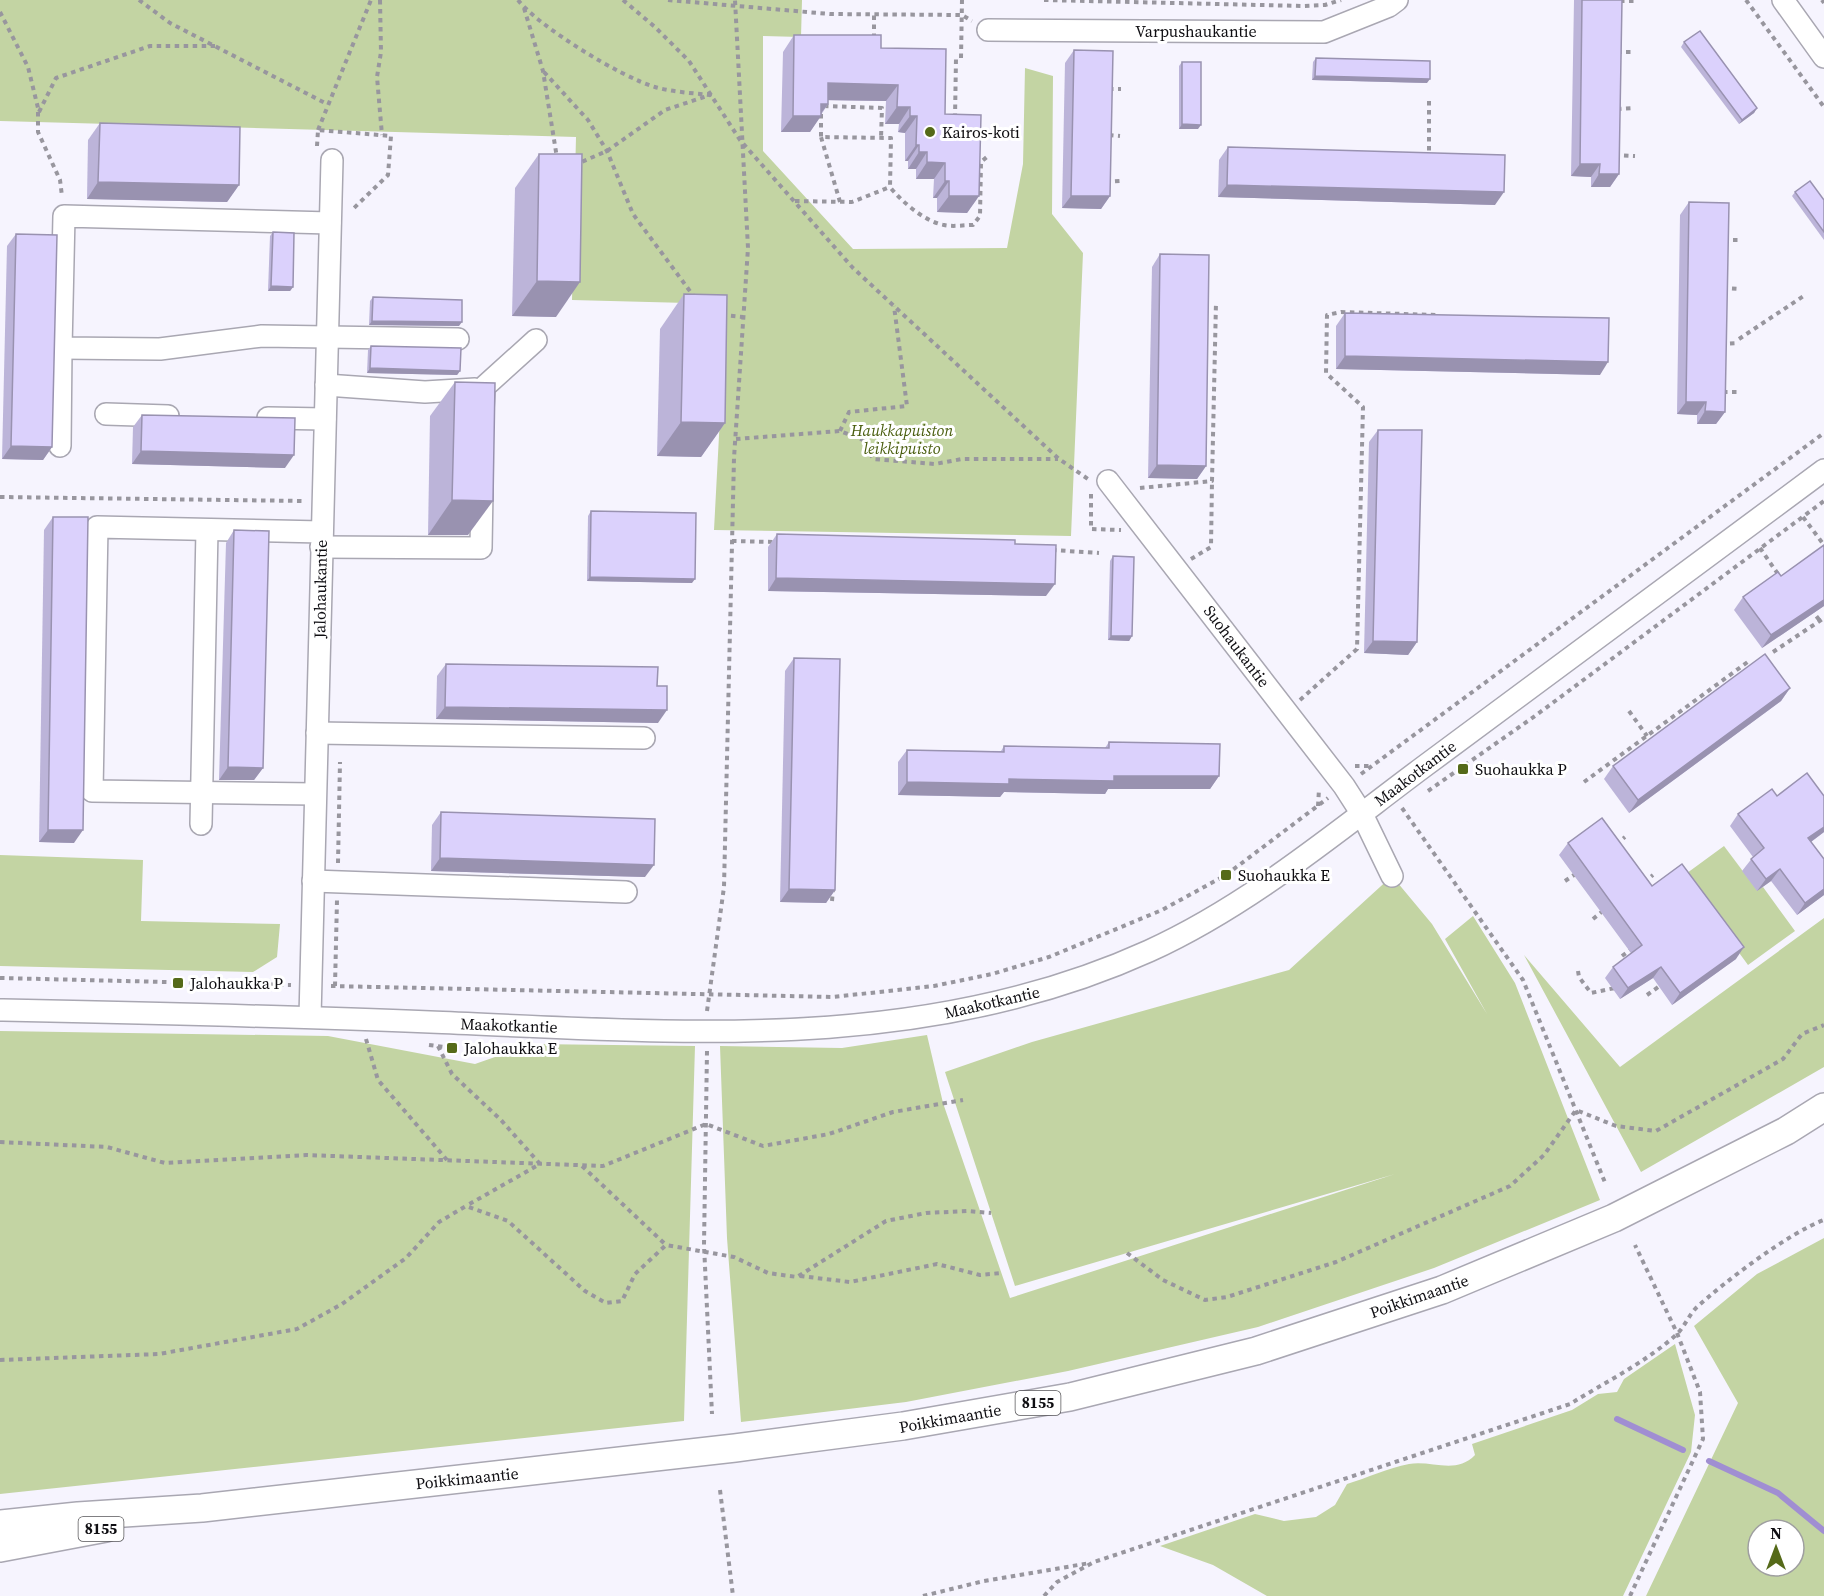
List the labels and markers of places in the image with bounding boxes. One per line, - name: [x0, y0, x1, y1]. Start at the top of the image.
- place label: Kairos-koti: [942, 121, 1020, 143]
- marker: Kairos-koti: [923, 125, 937, 139]
- place label: Suohaukka P: [1475, 758, 1567, 780]
- marker: Suohaukka P: [1456, 762, 1470, 776]
- place label: Suohaukka E: [1238, 864, 1330, 886]
- marker: Suohaukka E: [1219, 868, 1233, 882]
- place label: Jalohaukka P: [189, 972, 284, 994]
- marker: Jalohaukka P: [171, 976, 185, 990]
- place label: Jalohaukka E: [463, 1037, 558, 1059]
- marker: Jalohaukka E: [445, 1041, 459, 1055]

